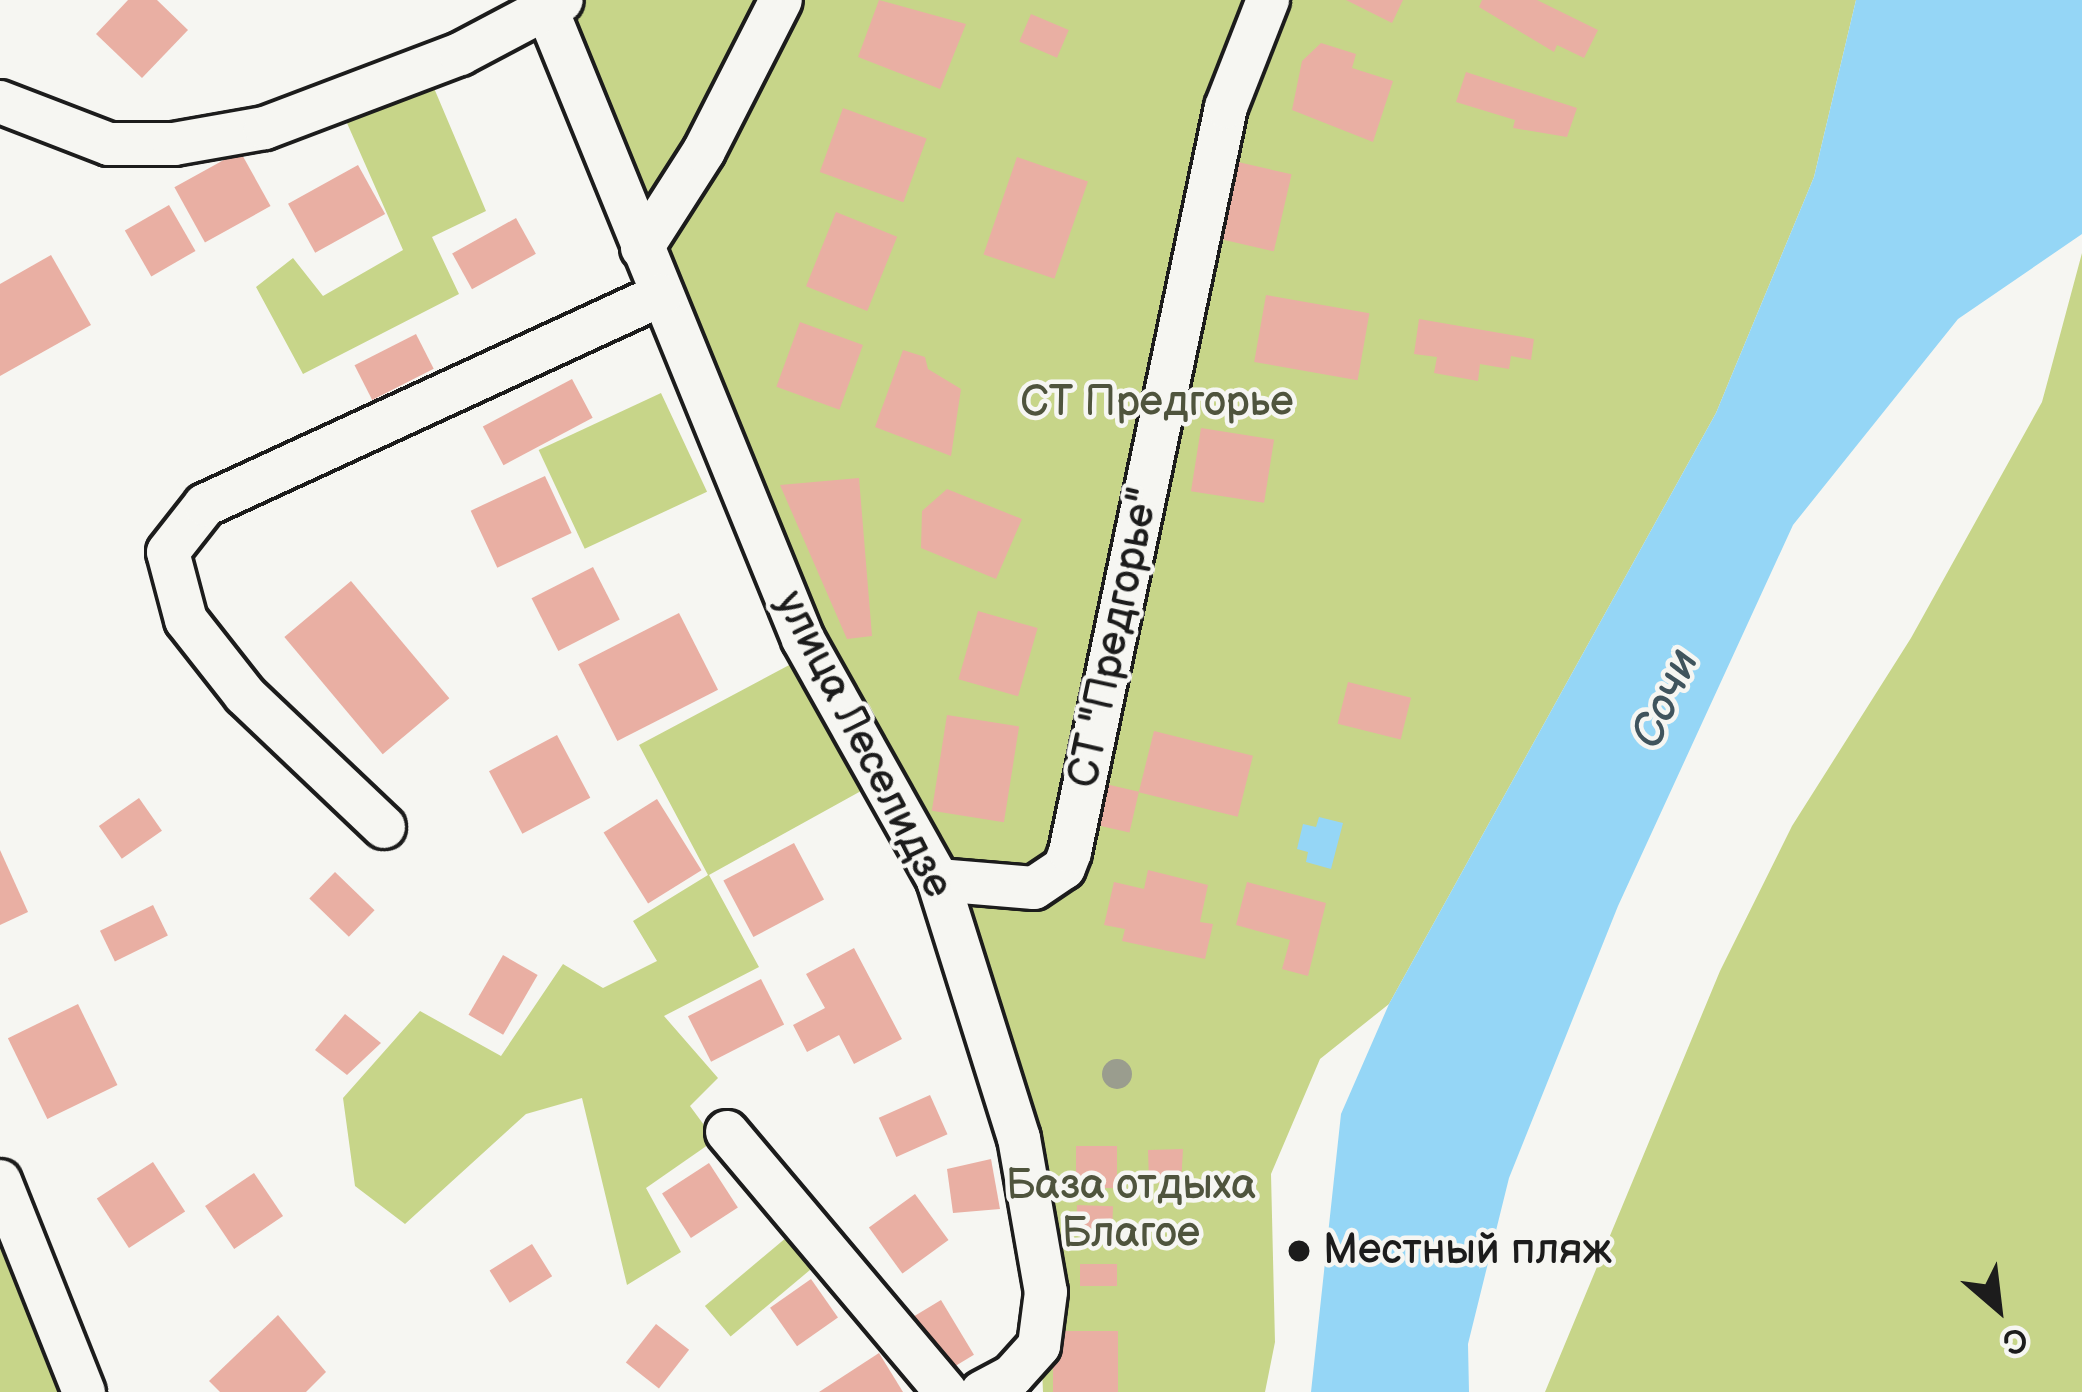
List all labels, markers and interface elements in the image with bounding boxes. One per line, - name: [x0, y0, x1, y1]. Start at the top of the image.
- park label: СТ Предгорье: [1020, 378, 1294, 428]
- street label: СТ "Предгорье": [1059, 484, 1171, 792]
- street label: улица Леселидзе: [764, 583, 962, 907]
- water label: Сочи: [1621, 641, 1711, 757]
- park label: База отдыха Благое: [1006, 1161, 1256, 1260]
- place label: Местный пляж: [1323, 1226, 1612, 1276]
- marker: Местный пляж: [1286, 1238, 1312, 1264]
- north arrow: [1938, 1248, 2058, 1368]
- text: С: [1995, 1317, 2034, 1363]

